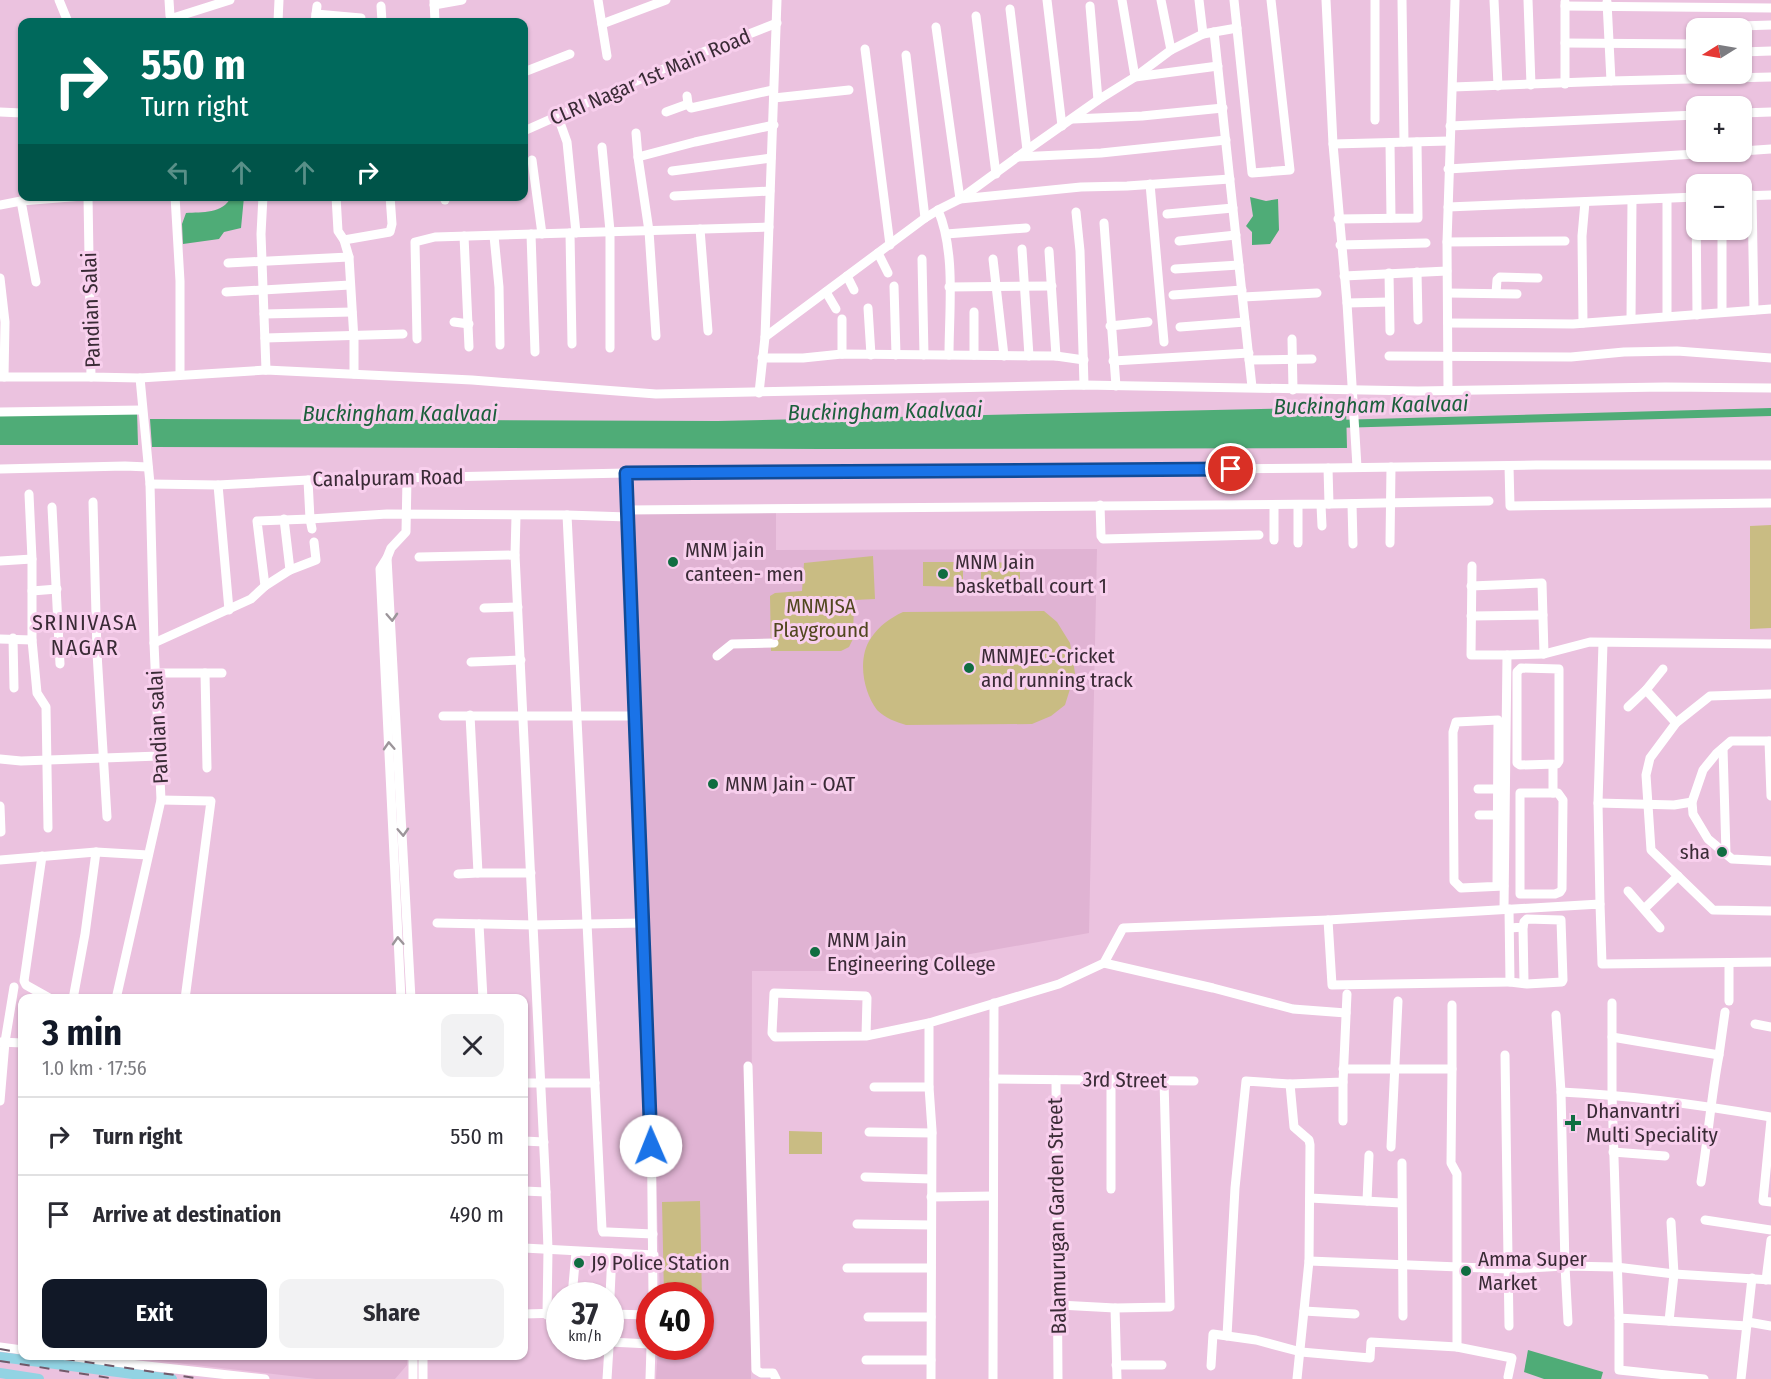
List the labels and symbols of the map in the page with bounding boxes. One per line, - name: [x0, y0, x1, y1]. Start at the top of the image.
- north arrow: [1686, 18, 1752, 84]
- street label: CLRI Nagar 1st Main Road: [546, 23, 754, 131]
- street label: Pandian Salai: [76, 252, 106, 368]
- water label: Buckingham Kaalvaai: [1273, 390, 1469, 420]
- water label: Buckingham Kaalvaai: [787, 396, 983, 426]
- water label: Buckingham Kaalvaai: [303, 400, 498, 427]
- pin: [1205, 443, 1256, 494]
- street label: Canalpuram Road: [312, 464, 464, 492]
- place label: MNM jain canteen- men: [685, 537, 804, 587]
- place label: MNM Jain basketball court 1: [955, 549, 1107, 599]
- marker: MNM jain canteen- men: [666, 555, 680, 569]
- marker: MNM Jain basketball court 1: [936, 567, 950, 581]
- park label: MNMJSA Playground: [773, 593, 869, 643]
- district label: SRINIVASA NAGAR: [32, 609, 138, 661]
- one-way arrow: [385, 612, 398, 621]
- place label: MNMJEC-Cricket and running track: [981, 643, 1133, 693]
- marker: MNMJEC-Cricket and running track: [962, 661, 976, 675]
- street label: Pandian salai: [142, 669, 174, 785]
- one-way arrow: [382, 741, 395, 750]
- place label: MNM Jain - OAT: [725, 771, 856, 797]
- marker: MNM Jain - OAT: [706, 777, 720, 791]
- one-way arrow: [396, 828, 409, 837]
- place label: sha: [1680, 839, 1710, 865]
- marker: sha: [1715, 845, 1729, 859]
- place label: MNM Jain Engineering College: [827, 927, 996, 977]
- one-way arrow: [392, 936, 405, 945]
- marker: MNM Jain Engineering College: [808, 945, 822, 959]
- street label: 3rd Street: [1083, 1066, 1167, 1094]
- street label: Balamurugan Garden Street: [1042, 1097, 1072, 1335]
- place label: Dhanvantri Multi Speciality: [1586, 1098, 1719, 1148]
- position arrow: [619, 1114, 683, 1178]
- marker: Dhanvantri Multi Speciality: [1564, 1114, 1582, 1132]
- place label: Amma Super Market: [1478, 1246, 1588, 1296]
- place label: J9 Police Station: [591, 1250, 730, 1276]
- marker: J9 Police Station: [572, 1256, 586, 1270]
- marker: Amma Super Market: [1459, 1264, 1473, 1278]
- speed limit sign: 40: [636, 1282, 714, 1360]

